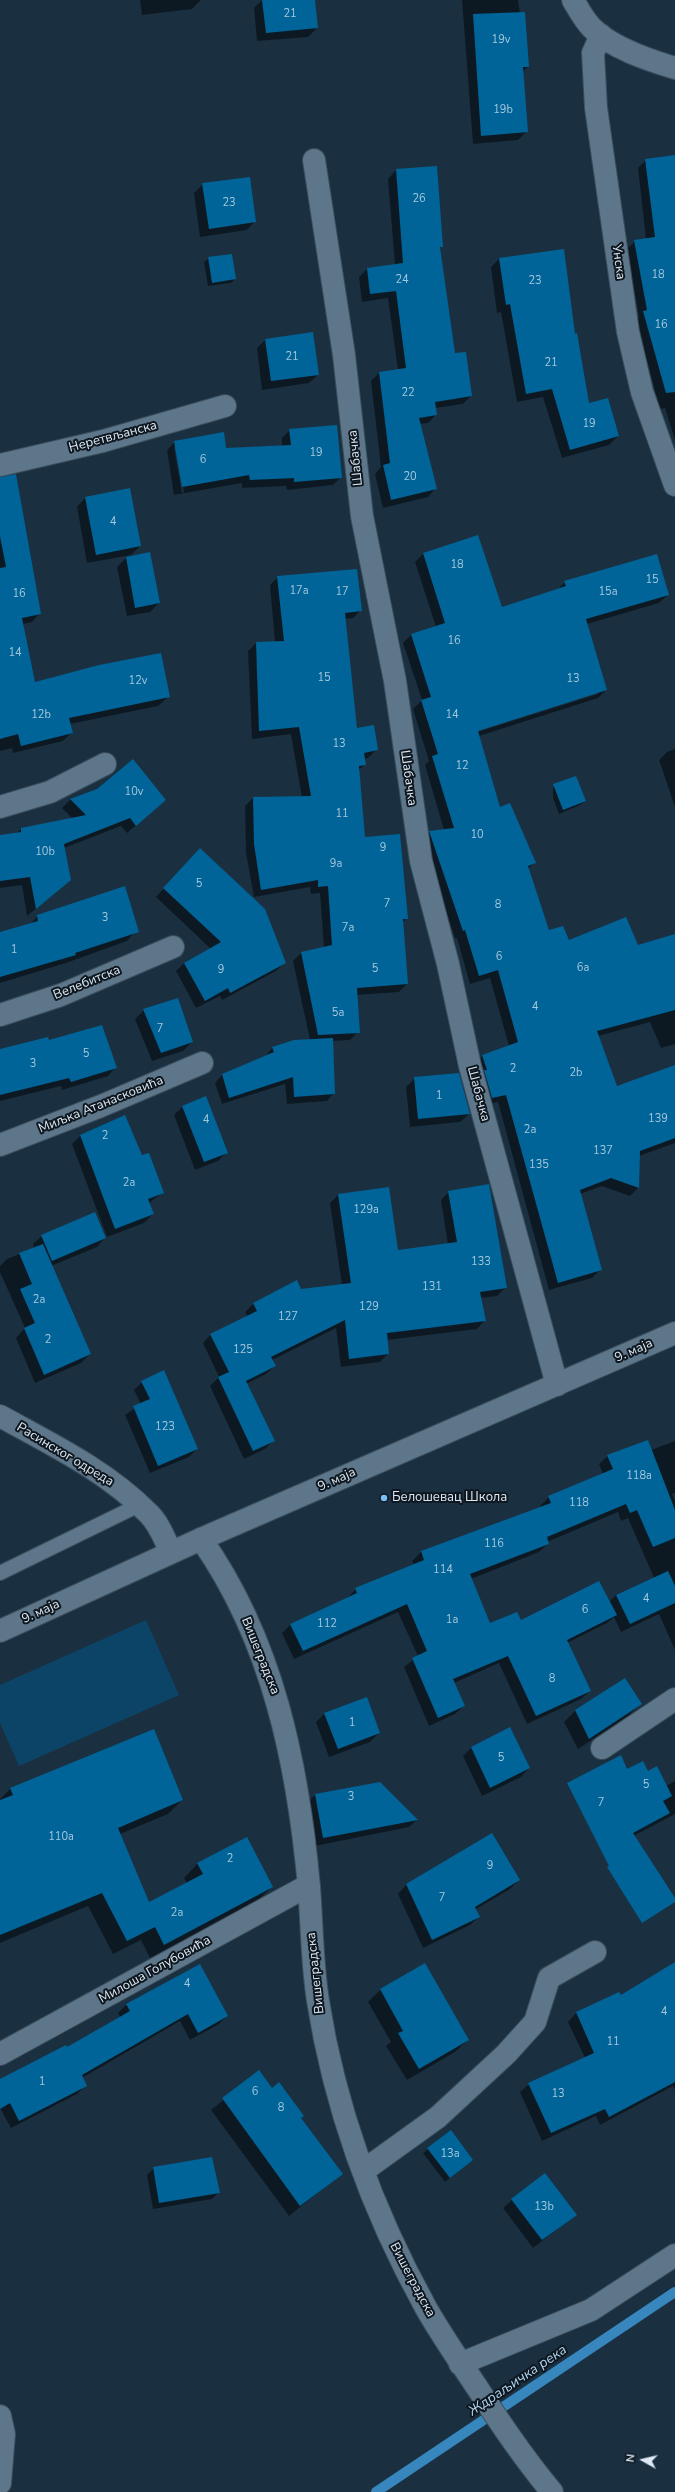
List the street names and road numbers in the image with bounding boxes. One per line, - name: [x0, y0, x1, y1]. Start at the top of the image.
- street label: Унска: [608, 243, 628, 281]
- street label: Неретвљанска: [67, 418, 159, 456]
- street label: Шабачка: [345, 429, 367, 487]
- street label: Шабачка: [396, 749, 420, 807]
- street label: Велебитска: [51, 962, 123, 1004]
- street label: Шабачка: [463, 1065, 493, 1123]
- street label: Миљка Атанасковића: [36, 1073, 166, 1137]
- street label: 9. маја: [613, 1336, 655, 1366]
- street label: Расинског одреда: [14, 1420, 116, 1490]
- street label: 9. маја: [316, 1465, 358, 1495]
- street label: 9. маја: [20, 1597, 62, 1627]
- street label: Вишеградска: [237, 1615, 283, 1697]
- street label: Вишеградска: [304, 1931, 328, 2015]
- street label: Милоша Голубовића: [96, 1933, 214, 2007]
- street label: Вишеградска: [386, 2240, 438, 2320]

